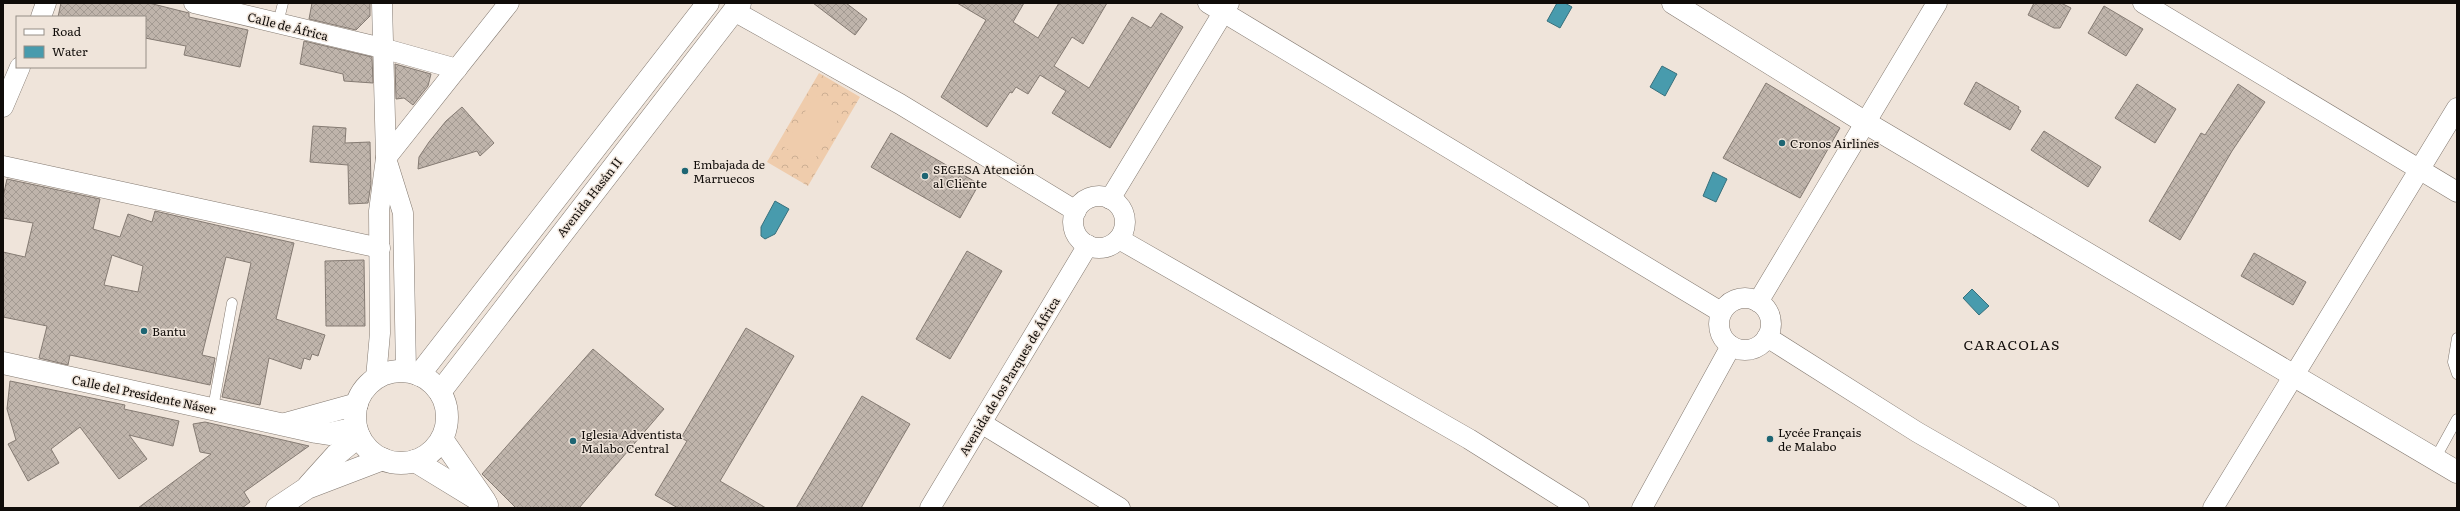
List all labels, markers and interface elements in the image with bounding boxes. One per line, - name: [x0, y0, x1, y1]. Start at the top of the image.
- street label: Calle de África: [246, 7, 331, 45]
- legend: [16, 16, 146, 68]
- text: Road: [52, 22, 82, 40]
- text: Water: [52, 42, 88, 60]
- place label: Cronos Airlines: [1790, 134, 1880, 152]
- marker: Cronos Airlines: [1777, 138, 1787, 148]
- street label: Avenida Hasán II: [552, 153, 626, 241]
- place label: Embajada de Marruecos: [693, 155, 765, 187]
- place label: SEGESA Atención al Cliente: [933, 160, 1035, 192]
- marker: Embajada de Marruecos: [680, 166, 690, 176]
- marker: SEGESA Atención al Cliente: [920, 171, 930, 181]
- street label: Avenida de los Parques de África: [954, 293, 1064, 459]
- place label: Bantu: [152, 322, 187, 340]
- marker: Bantu: [139, 326, 149, 336]
- district label: CARACOLAS: [1964, 334, 2060, 354]
- street label: Calle del Presidente Náser: [70, 370, 218, 418]
- place label: Lycée Français de Malabo: [1778, 423, 1862, 455]
- place label: Iglesia Adventista Malabo Central: [581, 425, 683, 457]
- marker: Lycée Français de Malabo: [1765, 434, 1775, 444]
- marker: Iglesia Adventista Malabo Central: [568, 436, 578, 446]

